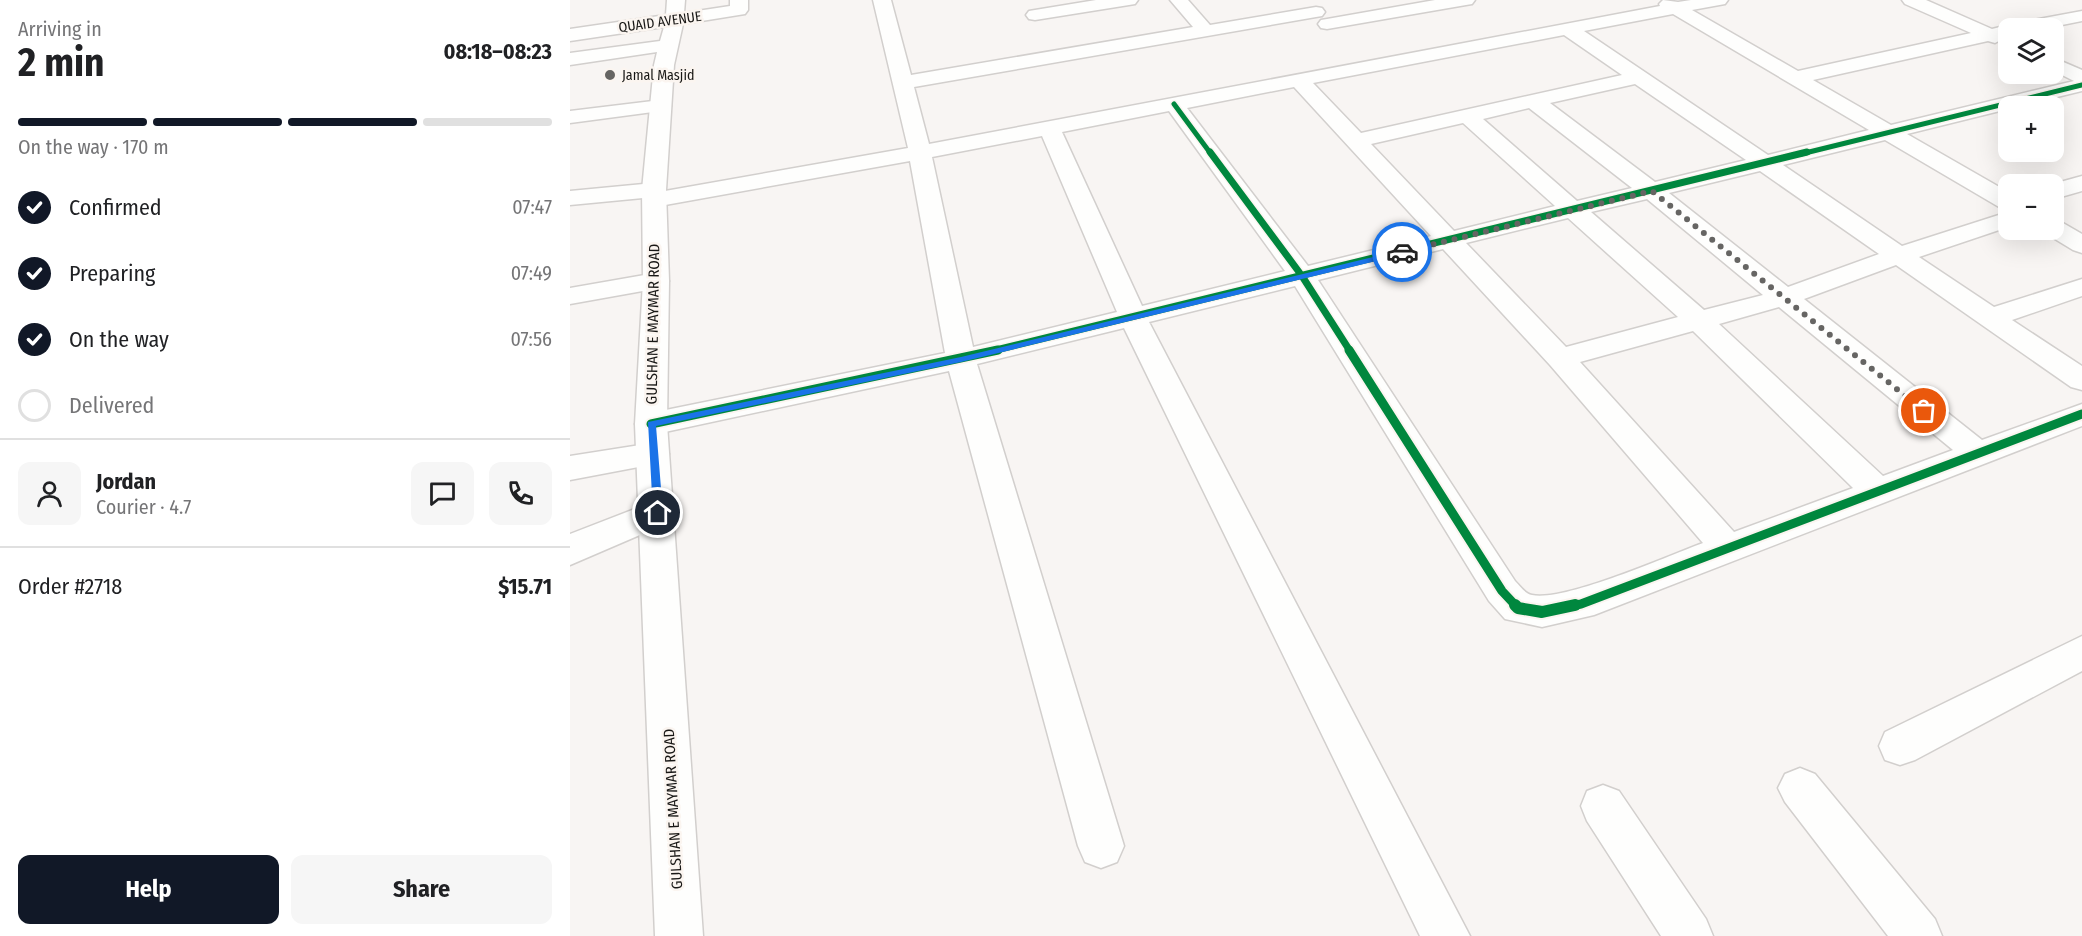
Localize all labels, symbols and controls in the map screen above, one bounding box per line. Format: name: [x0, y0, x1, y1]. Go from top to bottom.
street label: QUAID AVENUE: [617, 8, 703, 36]
text: Arriving in: [18, 17, 102, 41]
map controls: [1998, 18, 2064, 240]
button: layers: [1998, 18, 2064, 84]
text: 08:18–08:23: [443, 38, 552, 65]
text: 2 min: [18, 40, 104, 86]
place label: Jamal Masjid: [622, 67, 694, 84]
marker: Jamal Masjid: [603, 68, 617, 82]
button: +: [1998, 96, 2064, 162]
text: On the way · 170 m: [18, 135, 169, 159]
button: −: [1998, 174, 2064, 240]
icon: check: [18, 191, 51, 224]
text: Confirmed: [69, 194, 162, 221]
text: 07:47: [512, 195, 552, 219]
courier: [1372, 222, 1432, 282]
icon: car: [1386, 236, 1419, 269]
street label: GULSHAN E MAYMAR ROAD: [643, 244, 663, 404]
icon: check: [18, 257, 51, 290]
text: Preparing: [69, 260, 155, 287]
text: 07:49: [511, 261, 552, 285]
icon: check: [18, 323, 51, 356]
text: On the way: [69, 326, 169, 353]
text: 07:56: [510, 327, 552, 351]
pin: [1898, 385, 1949, 436]
text: Delivered: [69, 392, 154, 419]
icon: bag: [1907, 394, 1940, 427]
button: person: [18, 462, 81, 525]
button: chat: [411, 462, 474, 525]
button: phone: [489, 462, 552, 525]
text: Jordan: [96, 468, 156, 495]
pin: [632, 487, 683, 538]
text: Courier · 4.7: [96, 495, 191, 519]
icon: home: [641, 496, 674, 529]
text: Order #2718: [18, 573, 122, 600]
text: $15.71: [498, 573, 552, 600]
street label: GULSHAN E MAYMAR ROAD: [660, 728, 686, 890]
button: Help: [18, 855, 279, 924]
button: Share: [291, 855, 552, 924]

